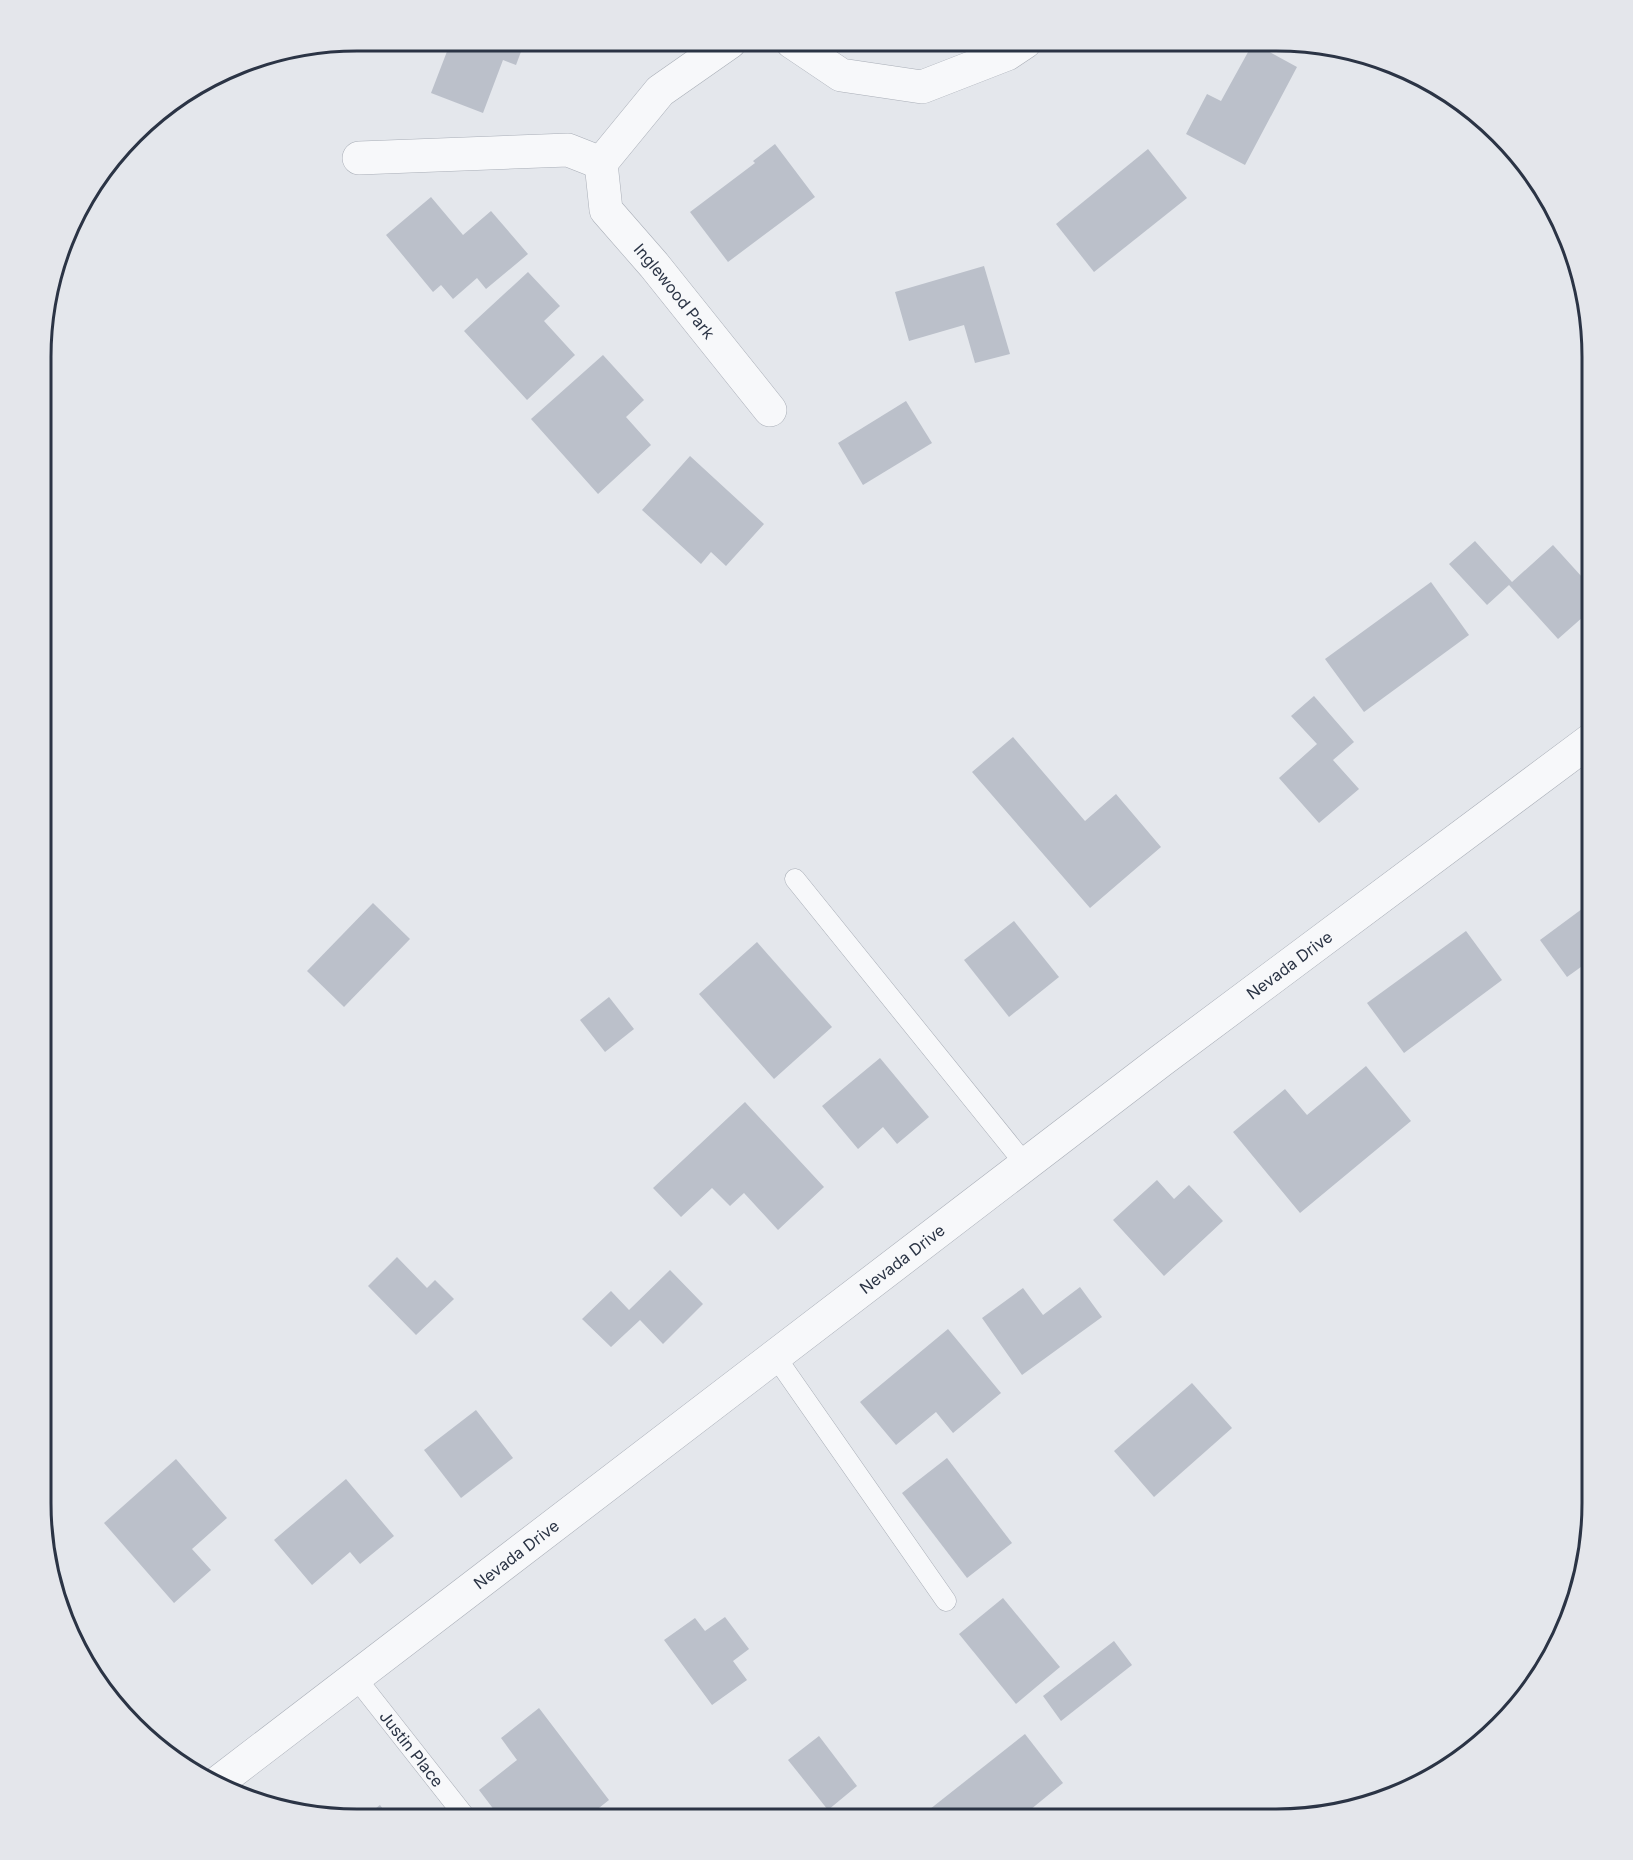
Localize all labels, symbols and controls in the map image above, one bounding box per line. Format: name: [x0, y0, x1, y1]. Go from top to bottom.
street label: Inglewood Park: [630, 239, 719, 343]
street label: Nevada Drive: [1242, 927, 1336, 1004]
street label: Nevada Drive: [856, 1220, 949, 1298]
street label: Nevada Drive: [470, 1515, 563, 1593]
street label: Justin Place: [375, 1707, 448, 1791]

